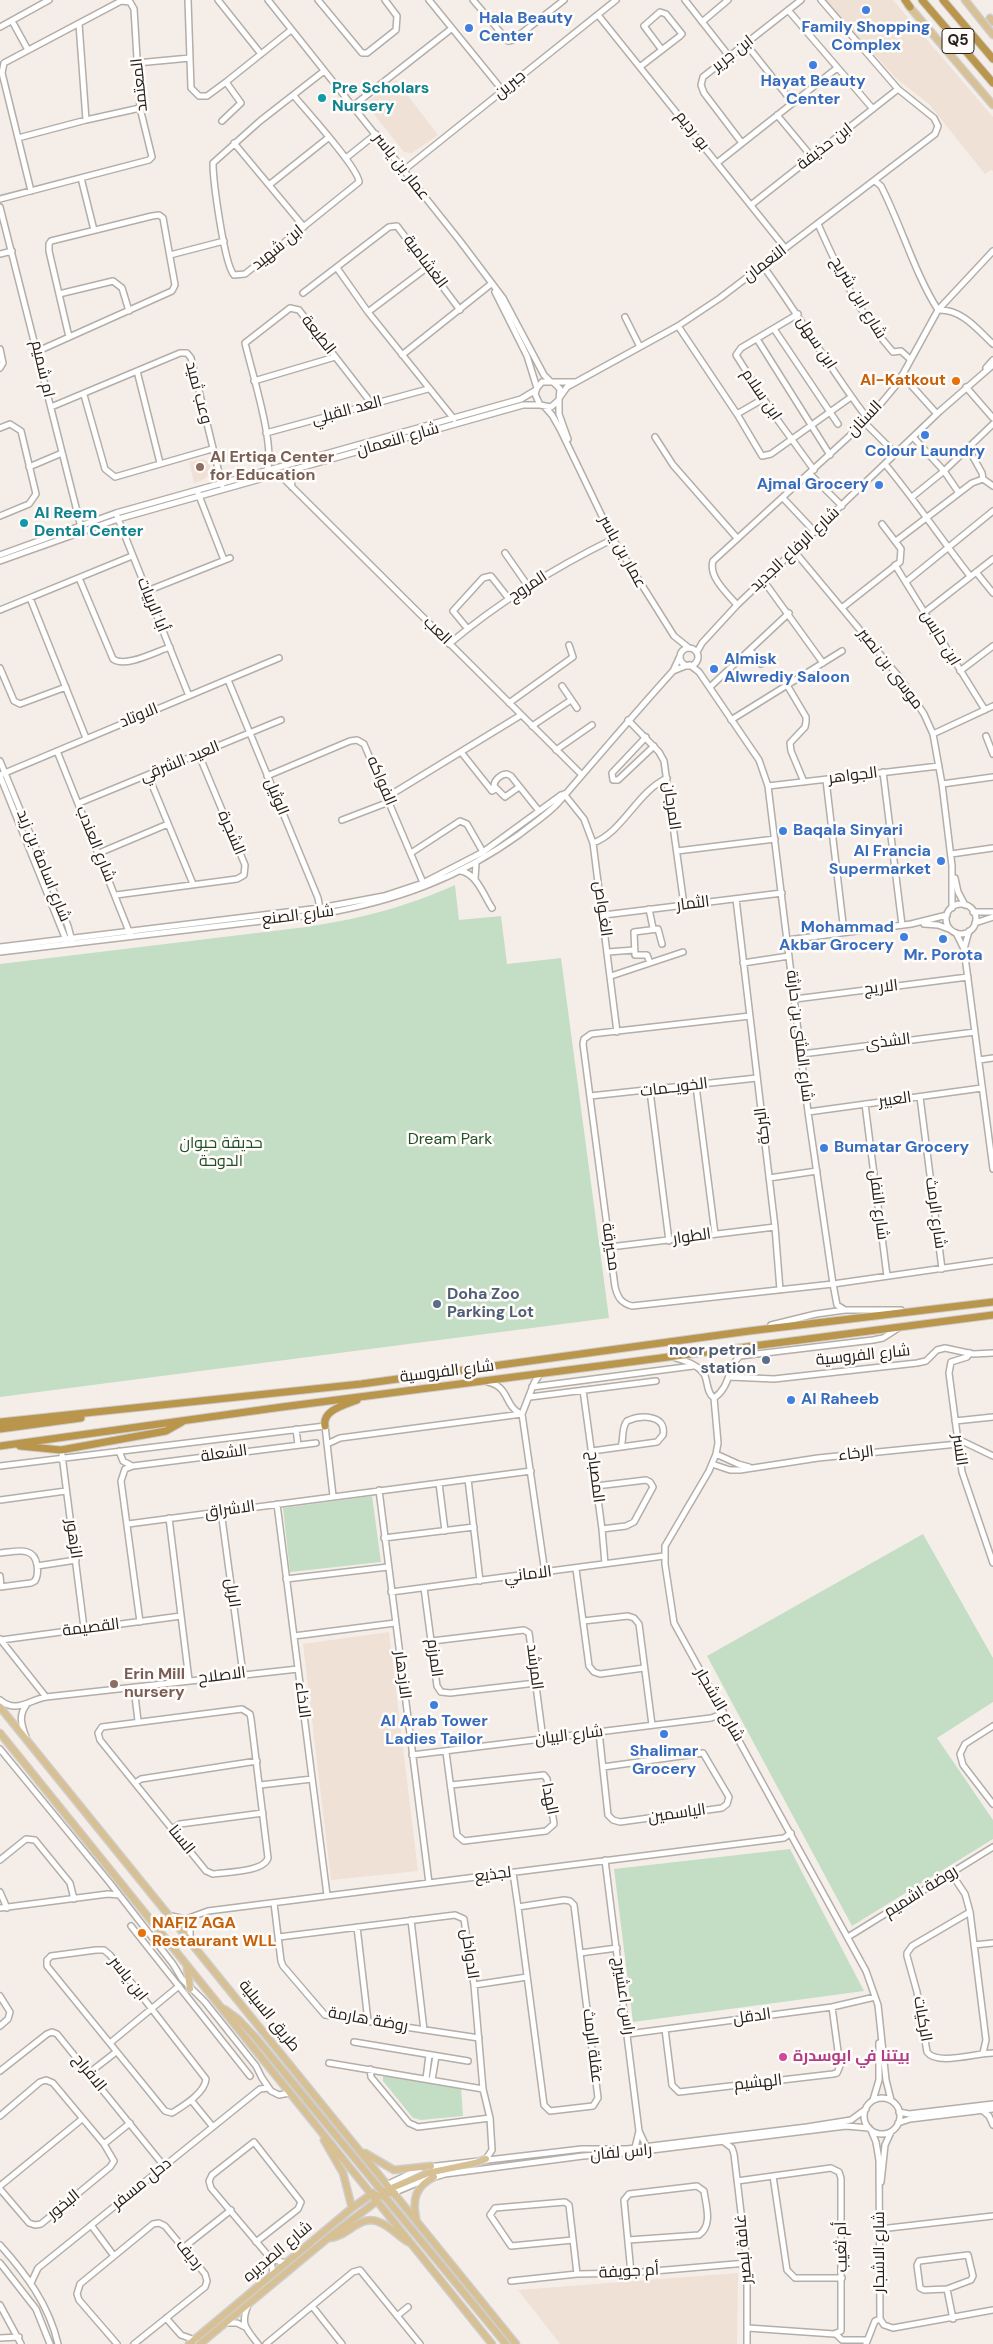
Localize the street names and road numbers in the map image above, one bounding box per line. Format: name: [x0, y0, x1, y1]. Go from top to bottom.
road number: Q5: [942, 28, 974, 54]
street label: ابن جرير: [708, 32, 758, 76]
street label: المعتمد: [128, 57, 152, 113]
street label: جبرين: [490, 66, 530, 104]
street label: بو رديم: [671, 108, 713, 154]
street label: ابن حذيفة: [793, 119, 857, 175]
street label: عمار بن ياسر: [369, 130, 433, 204]
street label: ابن شهيد: [248, 221, 308, 275]
street label: الغشامية: [399, 232, 451, 292]
street label: النعمان: [739, 241, 791, 287]
street label: شارع ابن شريح: [826, 253, 890, 343]
street label: الطبعة: [297, 311, 339, 359]
street label: ابن سهل: [792, 313, 840, 373]
street label: ام شميم: [26, 339, 58, 399]
street label: وعب ثميد: [180, 360, 216, 426]
street label: ابن سلام: [737, 366, 785, 424]
street label: العد القبلي: [310, 392, 384, 430]
street label: السنان: [843, 397, 887, 441]
street label: شارع النعمان: [354, 419, 442, 461]
street label: شارع الرفاع الجديد: [746, 503, 844, 597]
street label: عمار بن ياسر: [594, 512, 650, 592]
street label: المروج: [505, 567, 551, 607]
street label: أبا الربيات: [132, 575, 172, 635]
street label: ابن حابس: [916, 607, 964, 669]
street label: العب: [419, 613, 455, 649]
street label: موسى بن نصير: [853, 625, 927, 713]
street label: الاوتاد: [117, 700, 161, 732]
street label: العيد الشرقي: [137, 737, 223, 787]
street label: الفواكه: [362, 753, 400, 809]
street label: الجواهر: [827, 763, 879, 789]
street label: الوثيل: [260, 776, 292, 818]
street label: المرجان: [658, 781, 684, 831]
street label: شارع العندب: [71, 803, 119, 885]
street label: شارع اسامة بن زيد: [12, 807, 74, 925]
street label: الشجرة: [213, 808, 249, 858]
street label: الغـواص: [589, 880, 615, 938]
street label: الثمار: [675, 892, 711, 916]
street label: شارع الصنع: [261, 902, 335, 930]
street label: شارع المثنى بن حارثة: [781, 969, 817, 1103]
street label: الاريج: [863, 976, 899, 1000]
street label: الشذى: [864, 1030, 912, 1054]
street label: الخويــمات: [639, 1074, 709, 1102]
street label: العبير: [877, 1088, 913, 1112]
street label: البركة: [751, 1106, 775, 1146]
street label: شارع النفل: [864, 1169, 892, 1241]
street label: شارع الرمث: [920, 1176, 950, 1250]
street label: محيرقة: [597, 1222, 623, 1272]
street label: الطوار: [672, 1225, 712, 1249]
street label: شارع الفروسية: [815, 1341, 911, 1371]
street label: شارع الفروسية: [399, 1357, 495, 1387]
street label: النسر: [947, 1433, 971, 1467]
street label: الشعلة: [199, 1441, 249, 1467]
street label: الرخاء: [837, 1442, 875, 1466]
street label: المصباح: [582, 1450, 608, 1504]
street label: الاشراق: [204, 1497, 256, 1523]
street label: الزهور: [61, 1518, 85, 1560]
street label: الاماني: [503, 1563, 553, 1587]
street label: الربل: [220, 1577, 244, 1609]
street label: القصيمة: [61, 1615, 121, 1641]
street label: المرزم: [422, 1638, 446, 1678]
street label: المرشد: [522, 1643, 546, 1691]
street label: الازدهار: [390, 1650, 414, 1700]
street label: الاصلاح: [197, 1664, 247, 1688]
street label: شارع الاشجار: [690, 1665, 748, 1745]
street label: الاخاء: [290, 1681, 314, 1719]
street label: شارع البيان: [534, 1722, 604, 1750]
street label: الهدا: [537, 1781, 561, 1817]
street label: الياسمين: [647, 1800, 707, 1828]
street label: السنا: [164, 1822, 198, 1858]
street label: روضة اشميم: [881, 1862, 961, 1922]
street label: لجذيع: [473, 1863, 513, 1887]
street label: الدواخل: [456, 1928, 482, 1980]
street label: ابن ياسر: [105, 1953, 151, 2005]
street label: راس اعشيرج: [608, 1956, 638, 2036]
street label: طريق السيلية: [234, 1976, 304, 2056]
street label: الركيات: [909, 1995, 935, 2043]
street label: روضة هارمة: [327, 2004, 409, 2036]
street label: الدقل: [732, 2005, 772, 2029]
street label: عقلة الرمث: [578, 2008, 606, 2084]
street label: الافراح: [68, 2050, 110, 2096]
street label: الهشيم: [733, 2071, 783, 2095]
street label: راس لفان: [589, 2141, 653, 2165]
street label: دحل مسفر: [108, 2154, 176, 2214]
street label: البخور: [44, 2186, 84, 2224]
street label: شارع الاشجار: [870, 2211, 890, 2293]
street label: غافة لبصير: [731, 2213, 757, 2285]
street label: شارع الصديره: [239, 2217, 317, 2287]
street label: أم ثغيب: [832, 2221, 852, 2273]
street label: رديف: [171, 2236, 207, 2274]
street label: أم جويفة: [598, 2261, 660, 2283]

